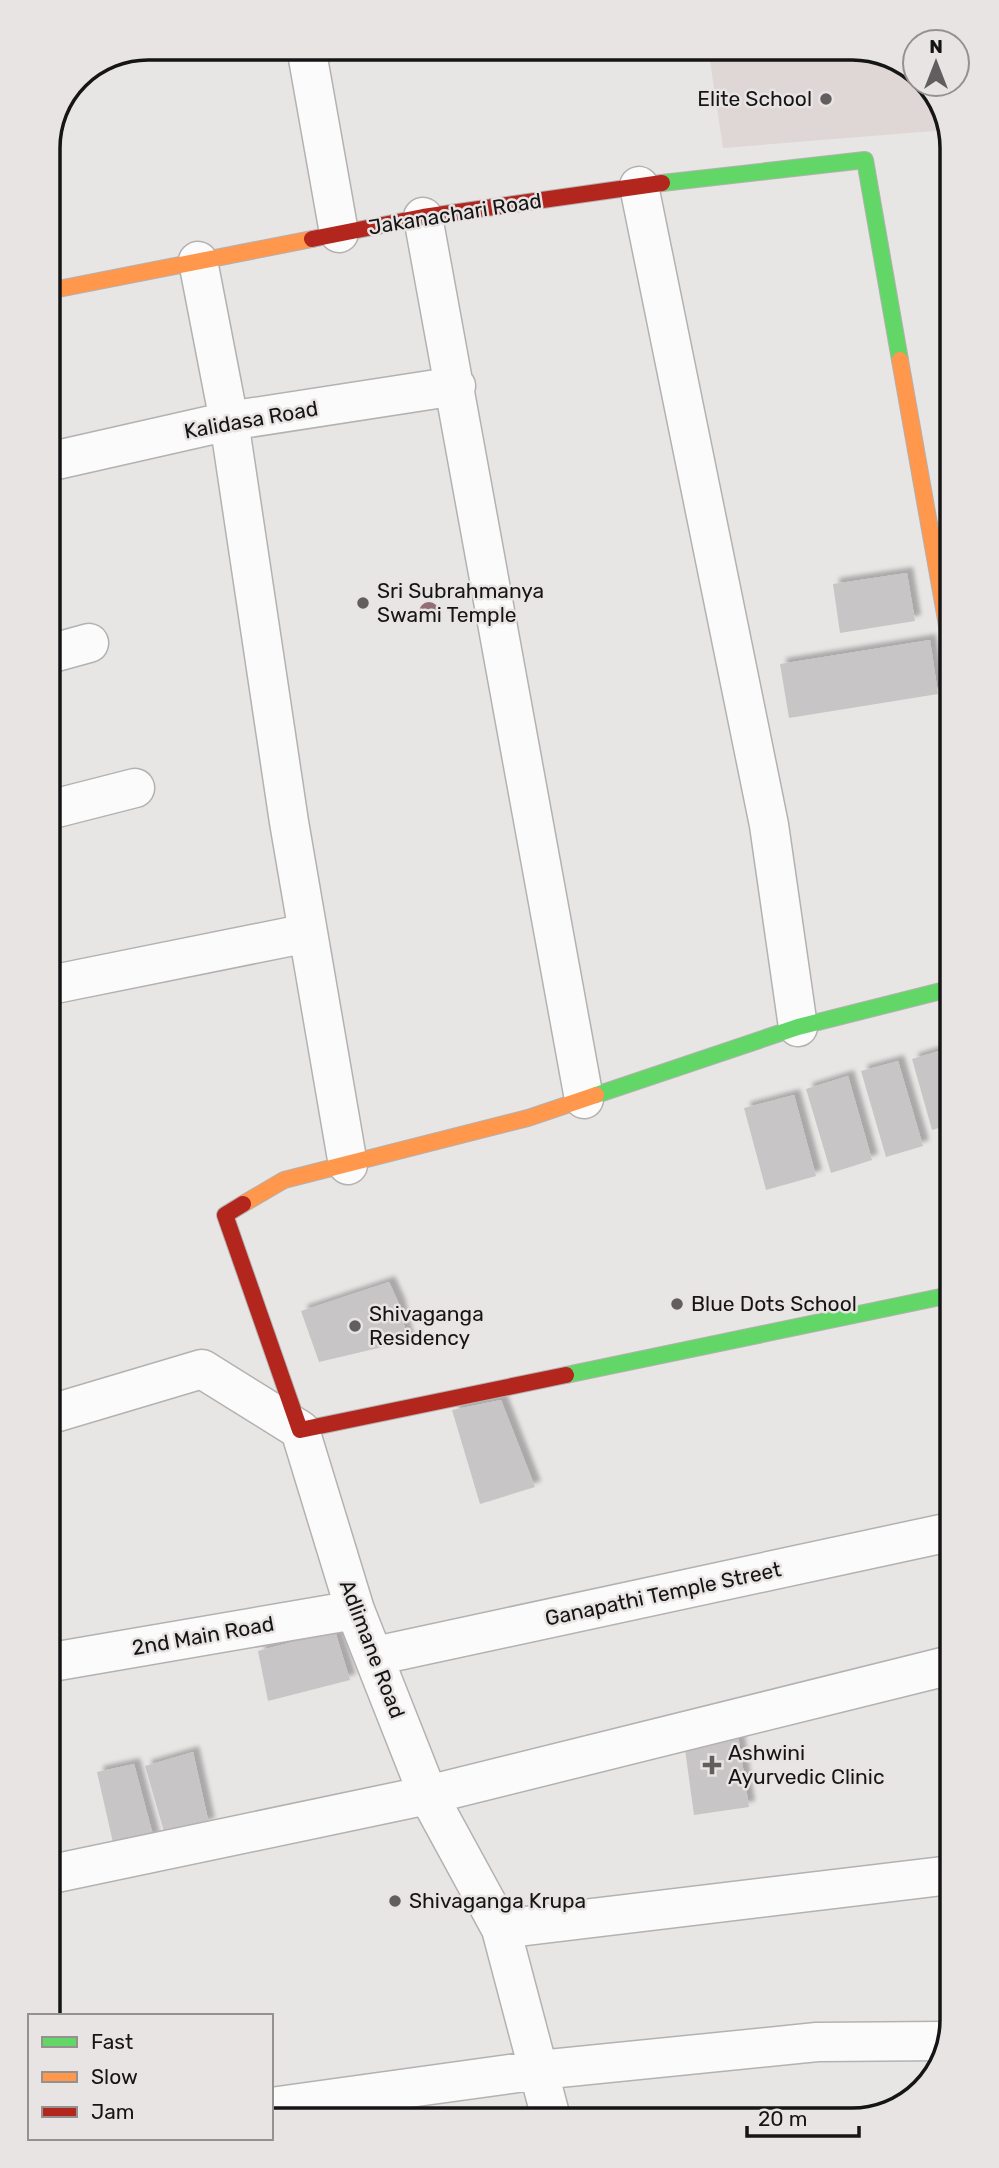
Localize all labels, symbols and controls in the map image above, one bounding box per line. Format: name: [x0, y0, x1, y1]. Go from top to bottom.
north arrow: [901, 28, 971, 98]
text: N: [929, 35, 943, 58]
place label: Elite School: [697, 86, 812, 111]
marker: Elite School: [818, 91, 834, 107]
street label: Jakanachari Road: [366, 187, 543, 240]
street label: Kalidasa Road: [182, 395, 320, 444]
place label: Sri Subrahmanya Swami Temple: [377, 578, 544, 627]
marker: Sri Subrahmanya Swami Temple: [355, 595, 371, 611]
place label: Blue Dots School: [691, 1291, 857, 1316]
marker: Blue Dots School: [669, 1296, 685, 1312]
place label: Shivaganga Residency: [369, 1301, 484, 1350]
marker: Shivaganga Residency: [347, 1318, 363, 1334]
street label: Ganapathi Temple Street: [543, 1556, 783, 1631]
street label: Adlimane Road: [335, 1576, 410, 1722]
street label: 2nd Main Road: [130, 1611, 276, 1660]
place label: Ashwini Ayurvedic Clinic: [728, 1740, 885, 1789]
marker: Ashwini Ayurvedic Clinic: [702, 1755, 722, 1775]
place label: Shivaganga Krupa: [409, 1888, 586, 1913]
marker: Shivaganga Krupa: [387, 1893, 403, 1909]
legend: [28, 2014, 273, 2140]
text: Fast: [91, 2029, 133, 2054]
text: Slow: [91, 2064, 138, 2089]
scale bar: [747, 2094, 859, 2138]
text: Jam: [91, 2099, 135, 2124]
text: 20 m: [758, 2106, 807, 2131]

